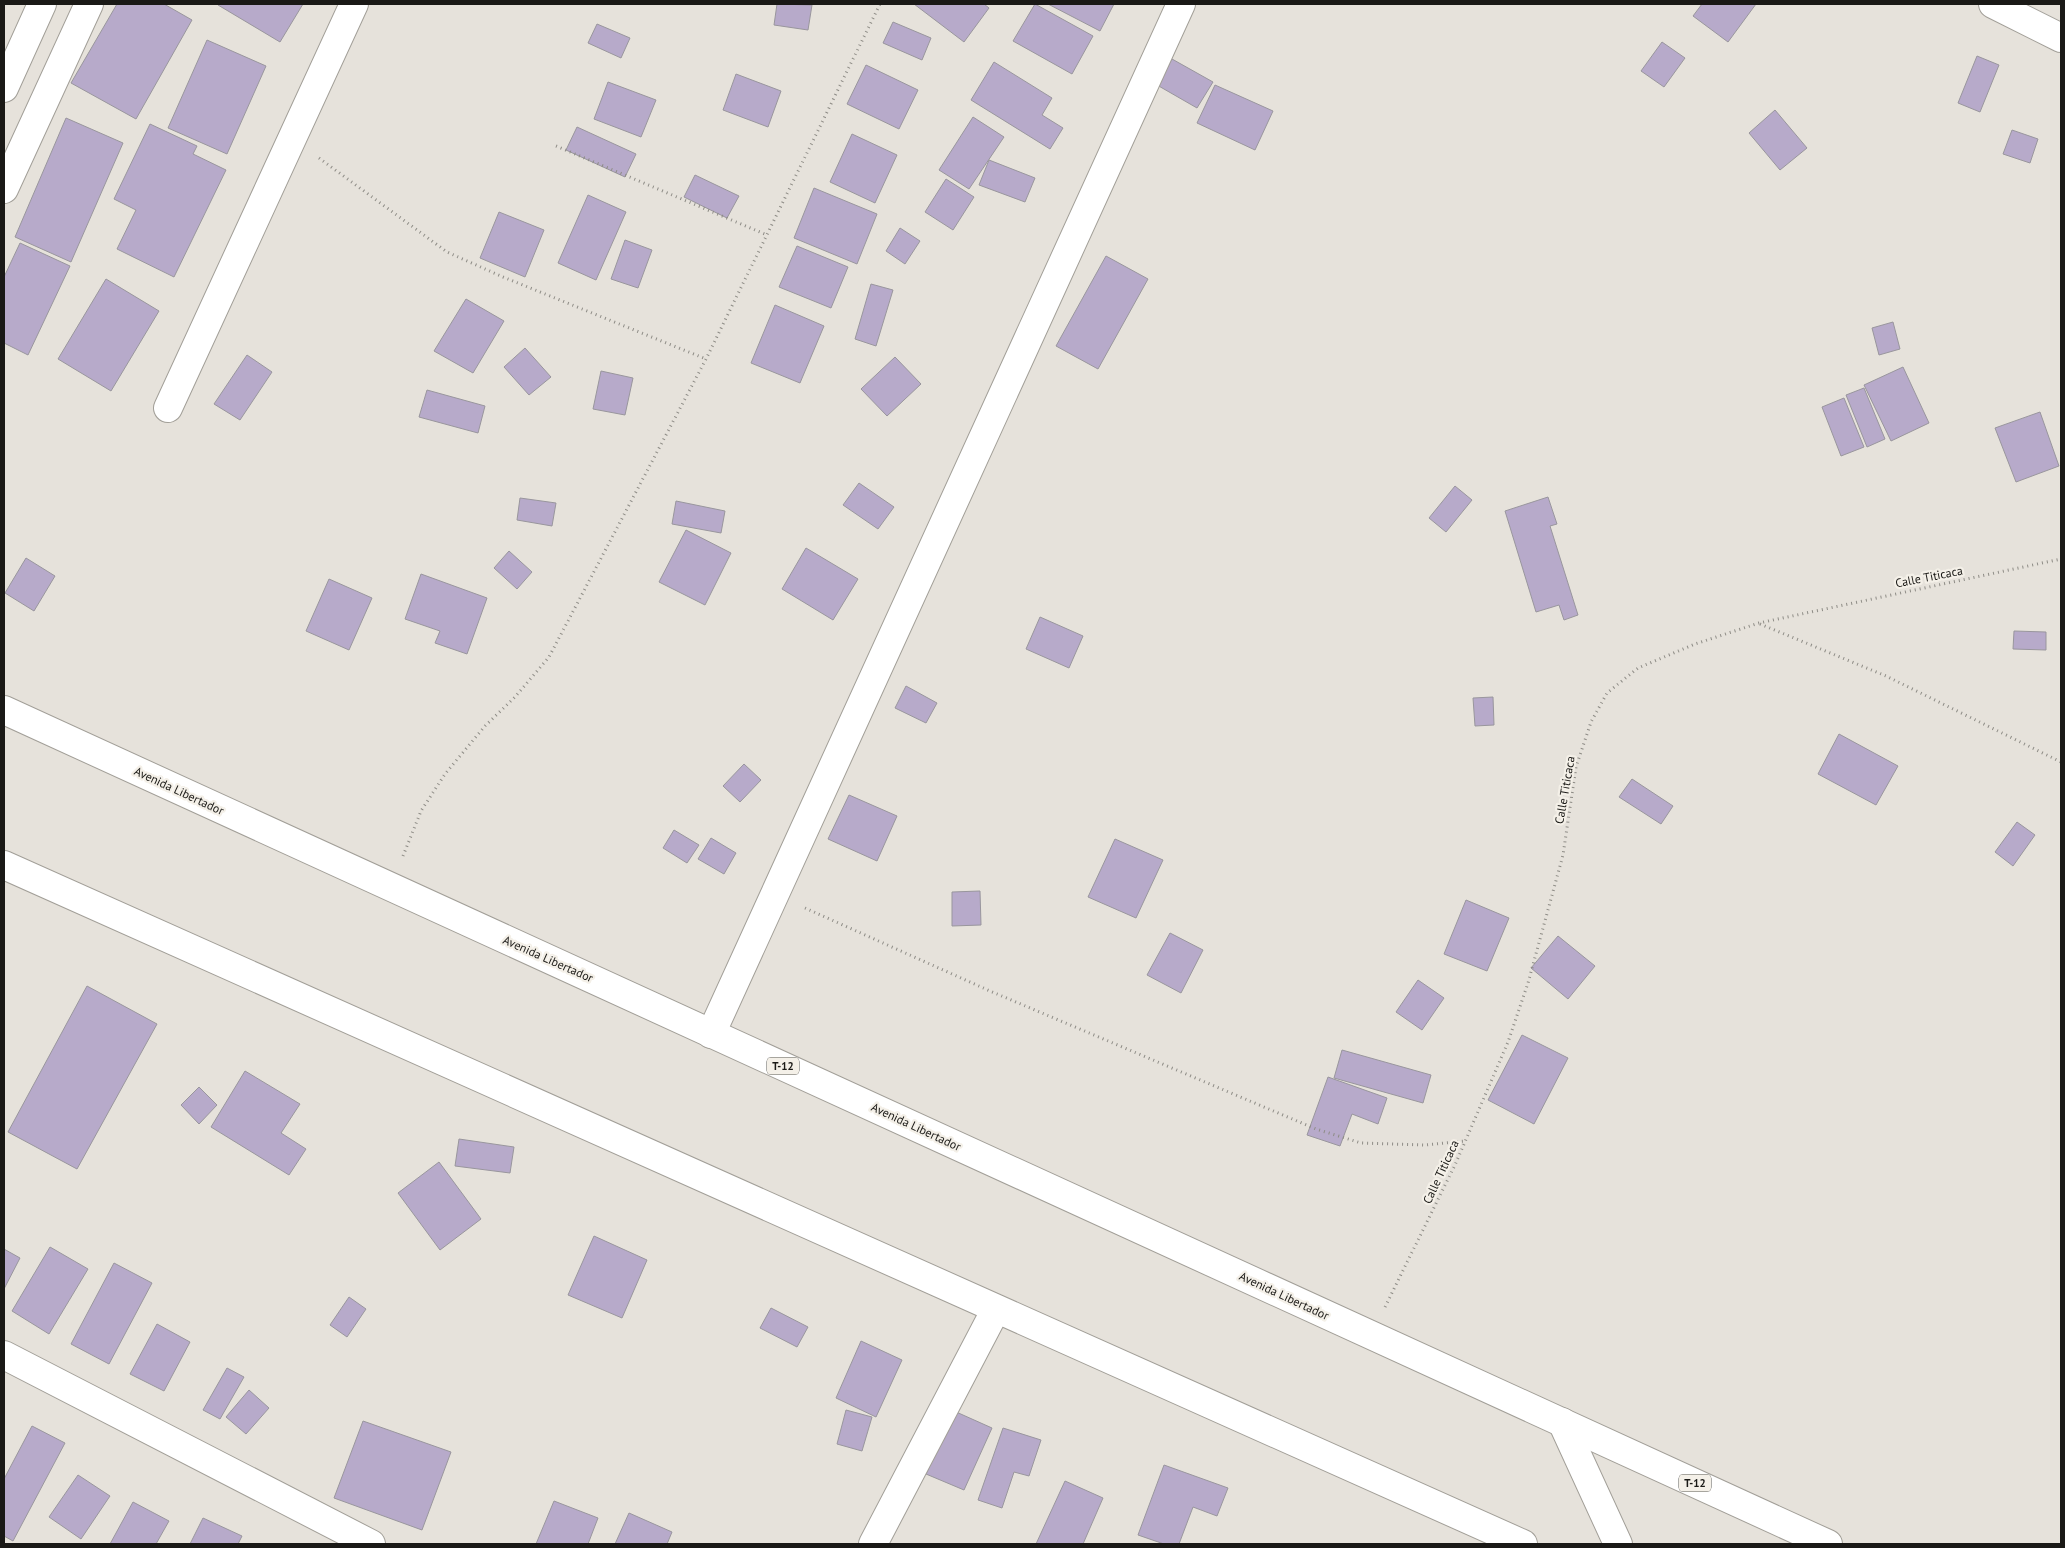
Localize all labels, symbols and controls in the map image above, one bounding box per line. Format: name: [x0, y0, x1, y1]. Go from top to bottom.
street label: Calle Titicaca: [1894, 563, 1964, 590]
street label: Calle Titicaca: [1551, 755, 1578, 825]
street label: Avenida Libertador: [132, 763, 226, 818]
street label: Avenida Libertador: [501, 932, 596, 985]
road number: T-12: [767, 1058, 799, 1074]
street label: Avenida Libertador: [869, 1099, 963, 1154]
street label: Calle Titicaca: [1419, 1138, 1462, 1206]
street label: Avenida Libertador: [1237, 1268, 1331, 1323]
road number: T-12: [1679, 1475, 1711, 1492]

